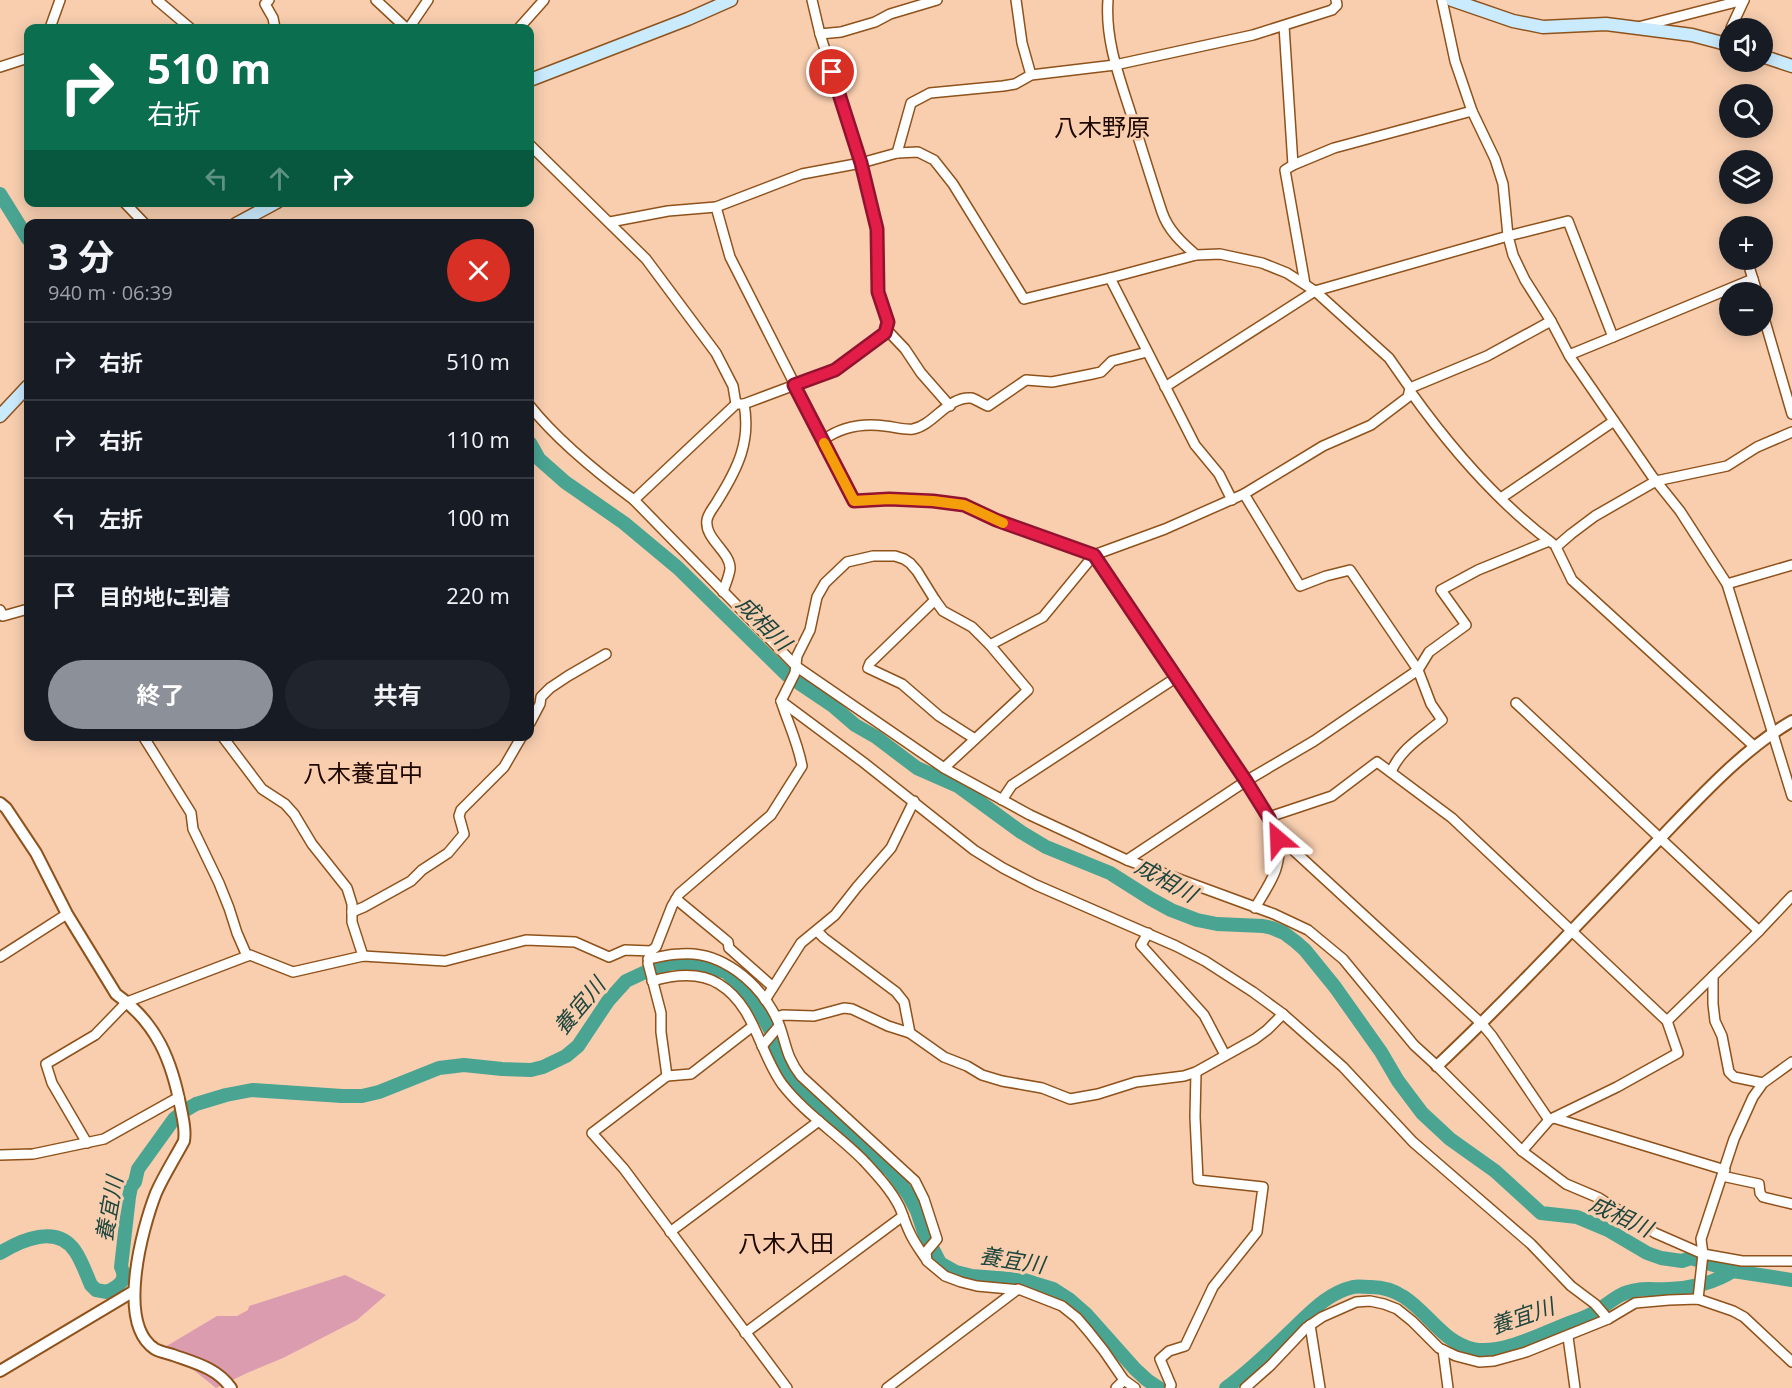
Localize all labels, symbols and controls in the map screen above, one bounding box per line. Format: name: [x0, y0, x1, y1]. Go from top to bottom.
map controls: [1719, 18, 1773, 336]
button: sound: [1719, 18, 1773, 72]
text: 510 m: [147, 39, 271, 96]
pin: [806, 46, 857, 97]
icon: right: [48, 48, 126, 126]
icon: arrive: [815, 55, 848, 88]
button: search: [1719, 84, 1773, 138]
text: 右折: [147, 95, 201, 132]
district label: 八木野原: [1054, 110, 1150, 143]
button: layers: [1719, 150, 1773, 204]
icon: left: [200, 162, 233, 195]
icon: ahead: [263, 162, 296, 195]
icon: right: [326, 162, 359, 195]
button: +: [1719, 216, 1773, 270]
text: 3 分: [48, 232, 114, 281]
button: close: [447, 239, 510, 302]
text: 940 m · 06:39: [48, 279, 173, 306]
button: −: [1719, 282, 1773, 336]
icon: right: [48, 345, 81, 378]
text: 510 m: [446, 346, 510, 376]
text: 右折: [99, 347, 143, 377]
icon: right: [48, 423, 81, 456]
text: 110 m: [446, 424, 510, 454]
text: 右折: [99, 425, 143, 455]
icon: left: [48, 501, 81, 534]
text: 100 m: [446, 502, 510, 532]
text: 左折: [99, 503, 143, 533]
icon: arrive: [48, 579, 81, 612]
text: 220 m: [446, 580, 510, 610]
text: 目的地に到着: [99, 581, 231, 611]
water label: 成相川: [731, 588, 800, 658]
button: 終了: [48, 660, 273, 729]
button: 共有: [285, 660, 510, 729]
district label: 八木養宜中: [303, 756, 423, 789]
position arrow: [1246, 807, 1310, 871]
water label: 成相川: [1130, 850, 1204, 909]
water label: 養宜川: [546, 969, 612, 1040]
water label: 養宜川: [88, 1172, 129, 1244]
water label: 成相川: [1585, 1188, 1659, 1243]
district label: 八木入田: [738, 1226, 834, 1259]
water label: 養宜川: [977, 1239, 1049, 1279]
water label: 養宜川: [1486, 1289, 1560, 1340]

